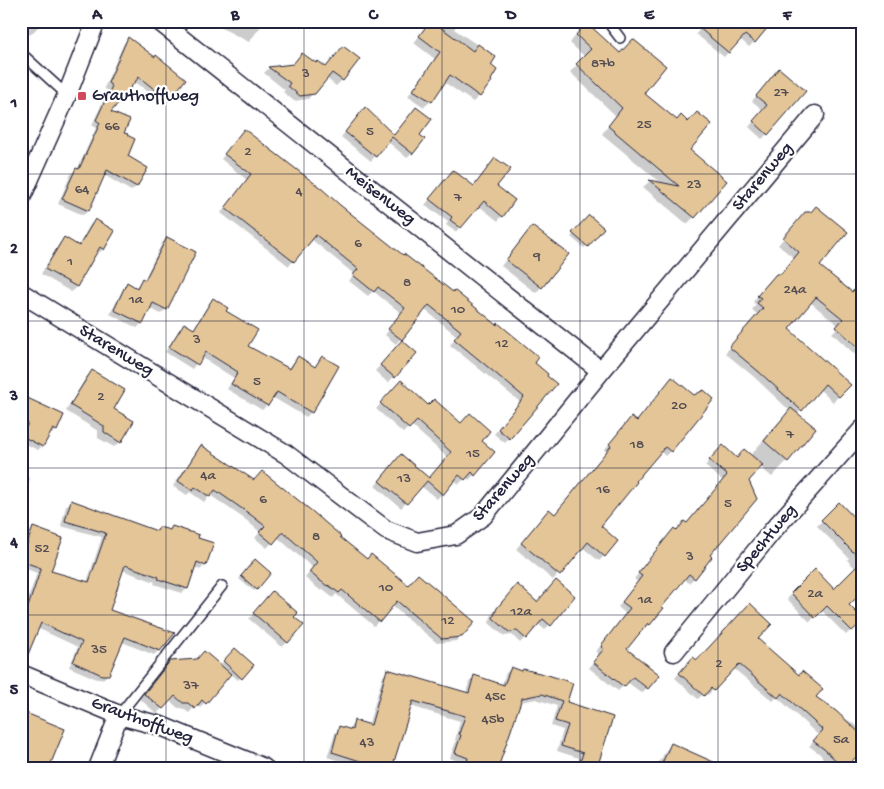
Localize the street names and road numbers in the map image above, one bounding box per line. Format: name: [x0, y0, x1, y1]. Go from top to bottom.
street label: Starenweg: [728, 138, 798, 216]
street label: Meisenweg: [341, 162, 419, 230]
street label: Starenweg: [75, 321, 157, 381]
street label: Starenweg: [469, 450, 539, 526]
street label: Spechtweg: [732, 500, 802, 578]
street label: Grauthoffweg: [88, 693, 196, 749]

